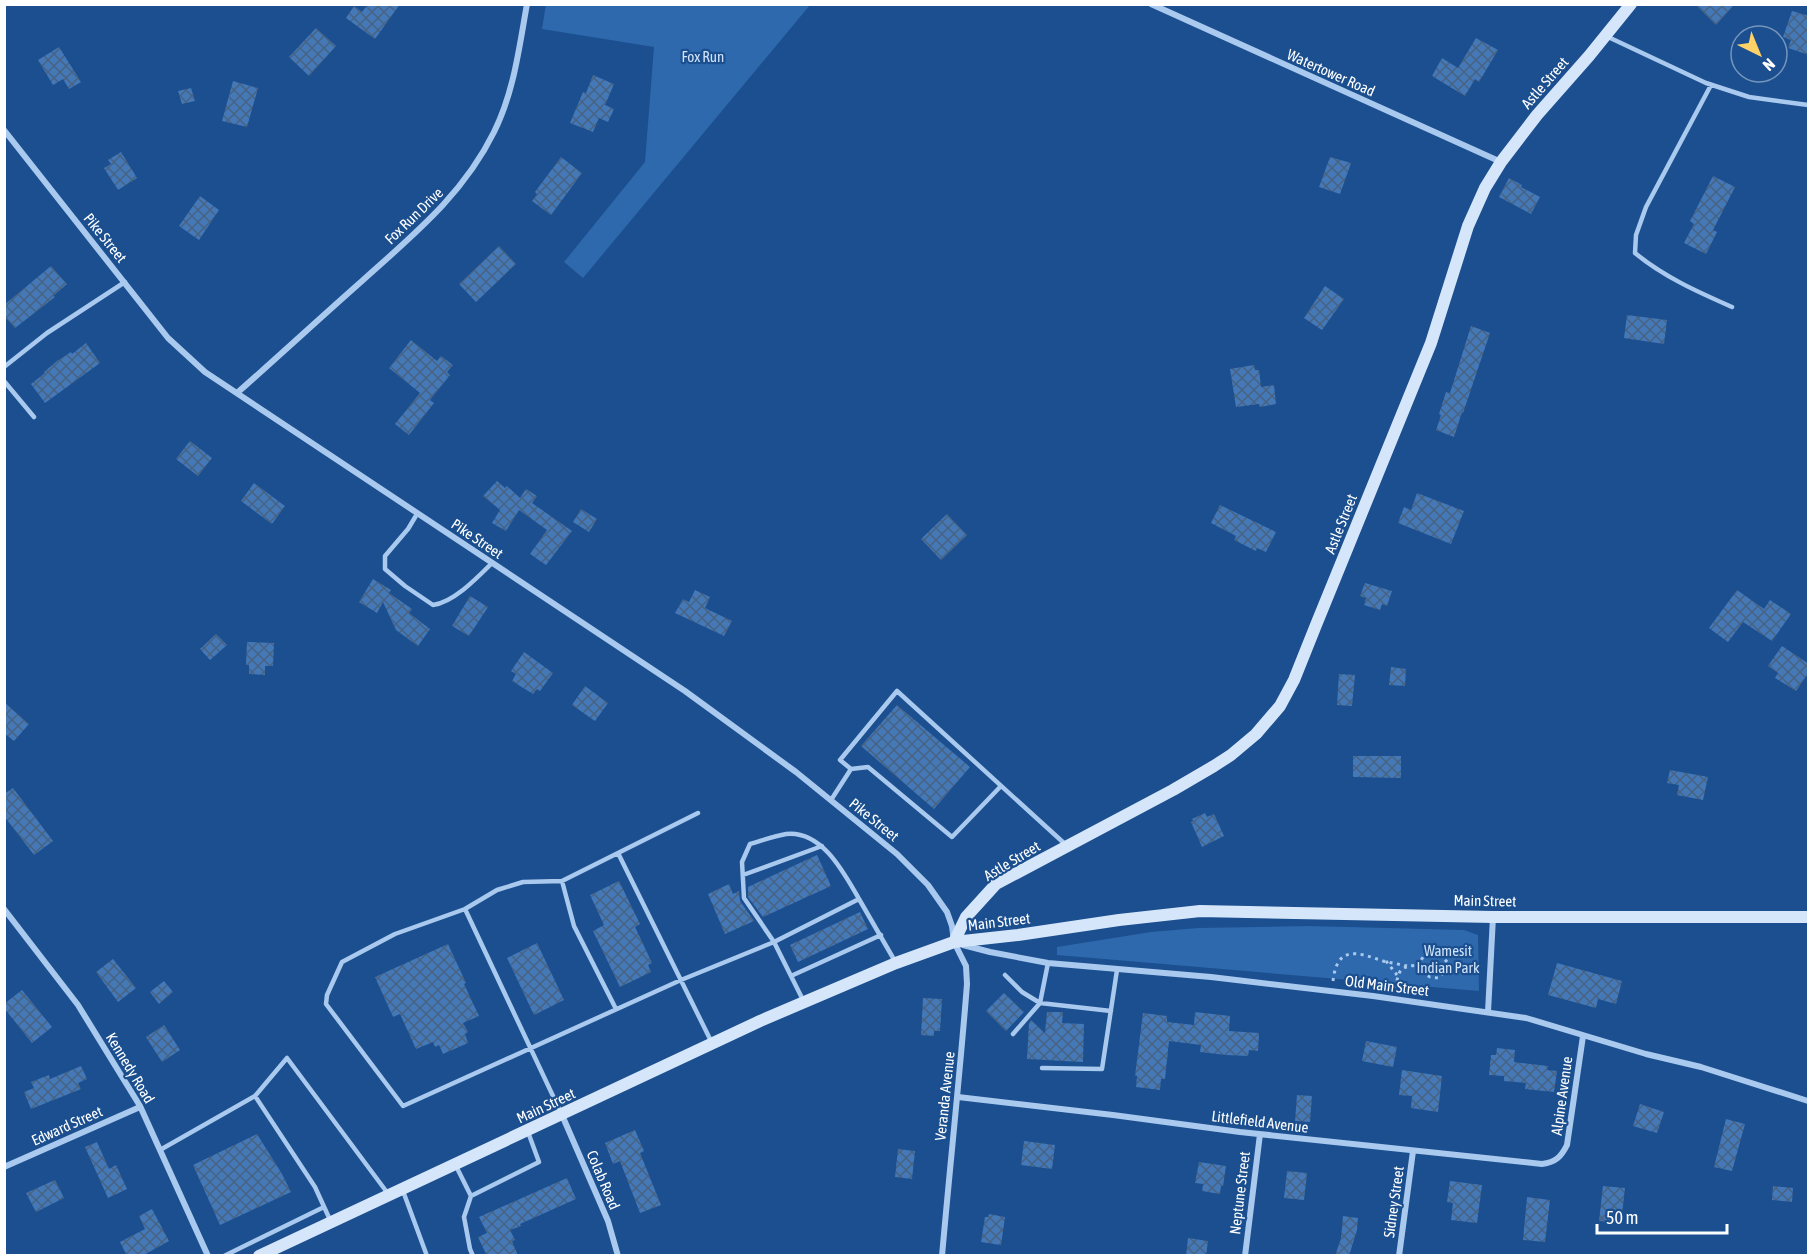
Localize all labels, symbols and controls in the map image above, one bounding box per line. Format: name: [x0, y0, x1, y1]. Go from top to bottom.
north arrow: [1729, 24, 1789, 84]
street label: Watertower Road: [1285, 46, 1378, 100]
park label: Fox Run: [682, 48, 724, 65]
street label: Astle Street: [1518, 53, 1572, 112]
text: N: [1760, 55, 1779, 75]
street label: Fox Run Drive: [381, 184, 446, 247]
street label: Pike Street: [80, 210, 130, 266]
street label: Astle Street: [1321, 492, 1360, 556]
street label: Pike Street: [448, 515, 506, 562]
street label: Pike Street: [846, 795, 902, 845]
street label: Astle Street: [981, 837, 1043, 884]
street label: Main Street: [1454, 891, 1517, 910]
street label: Main Street: [967, 909, 1031, 934]
park label: Wamesit Indian Park: [1416, 942, 1480, 976]
street label: Old Main Street: [1344, 972, 1430, 999]
street label: Kennedy Road: [103, 1029, 158, 1106]
street label: Veranda Avenue: [931, 1050, 958, 1141]
street label: Alpine Avenue: [1548, 1055, 1575, 1136]
street label: Main Street: [514, 1085, 578, 1127]
street label: Edward Street: [29, 1102, 105, 1149]
street label: Littlefield Avenue: [1211, 1107, 1310, 1136]
street label: Colab Road: [583, 1148, 624, 1212]
street label: Neptune Street: [1226, 1151, 1253, 1235]
street label: Sidney Street: [1380, 1165, 1407, 1239]
scale bar: [1597, 1197, 1728, 1235]
text: 50 m: [1606, 1207, 1638, 1228]

